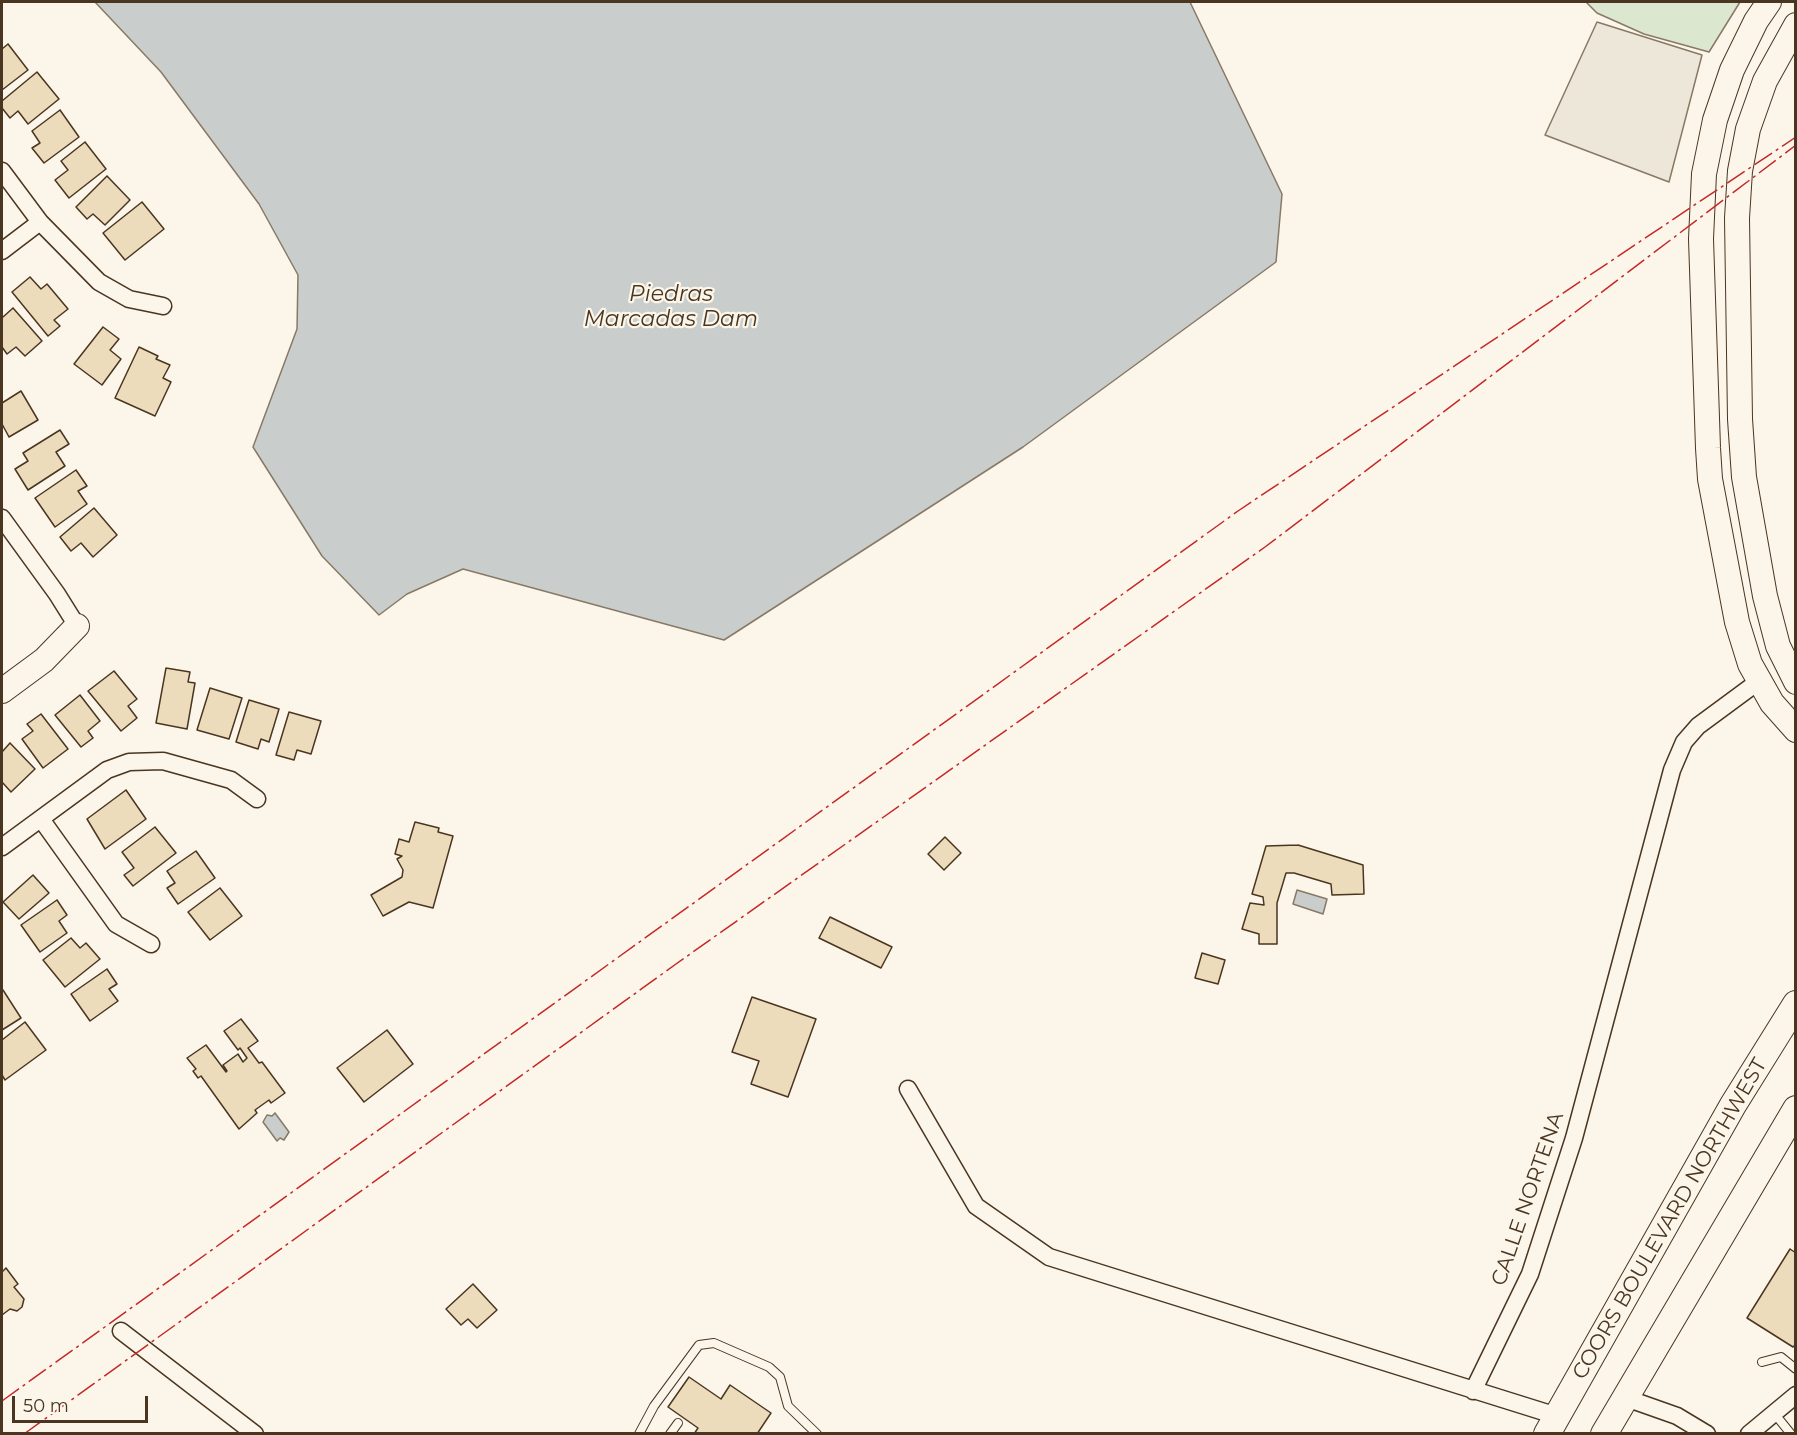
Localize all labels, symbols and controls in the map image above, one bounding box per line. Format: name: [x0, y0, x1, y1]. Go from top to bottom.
water label: Piedras Marcadas Dam: [584, 282, 758, 334]
street label: COORS BOULEVARD NORTHWEST: [1567, 1054, 1773, 1384]
street label: CALLE NORTENA: [1486, 1109, 1570, 1289]
scale bar: [15, 1384, 152, 1422]
text: 50 m: [23, 1395, 69, 1417]

